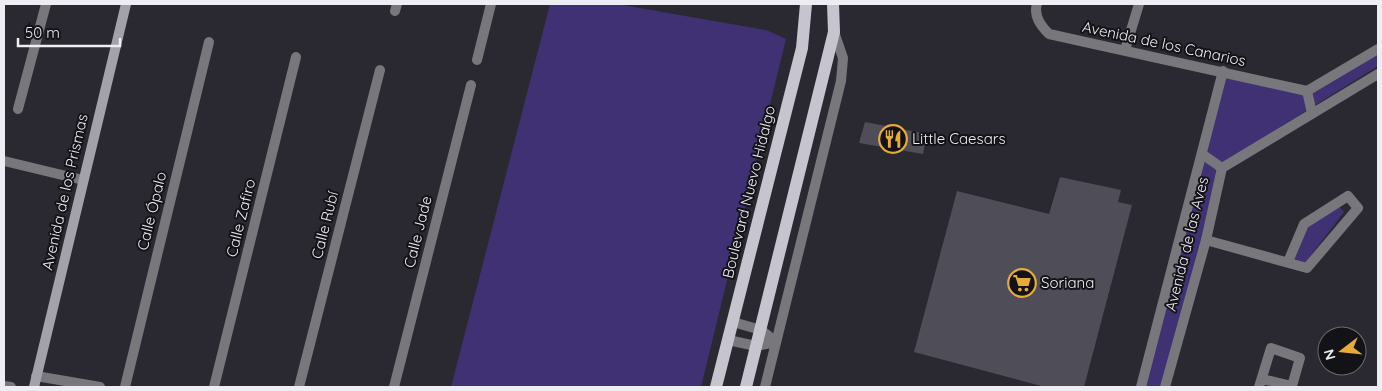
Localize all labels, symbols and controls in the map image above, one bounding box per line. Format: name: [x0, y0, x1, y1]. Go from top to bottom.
scale bar: [18, 15, 120, 47]
street label: Avenida de los Canarios: [1081, 17, 1248, 70]
text: 50 m: [25, 23, 60, 42]
street label: Boulevard Nuevo Hidalgo: [718, 104, 779, 280]
street label: Avenida de los Prismas: [37, 112, 92, 272]
restaurant icon: Little Caesars: [878, 124, 908, 154]
place label: Little Caesars: [912, 129, 1006, 148]
street label: Calle Ópalo: [133, 170, 170, 252]
street label: Avenida de las Aves: [1161, 175, 1212, 313]
street label: Calle Zafiro: [222, 177, 259, 259]
street label: Calle Rubí: [307, 188, 342, 261]
street label: Calle Jade: [399, 194, 436, 270]
supermarket icon: Soriana: [1007, 268, 1037, 298]
place label: Soriana: [1041, 273, 1094, 292]
north arrow: [1317, 326, 1367, 376]
text: N: [1319, 347, 1340, 362]

